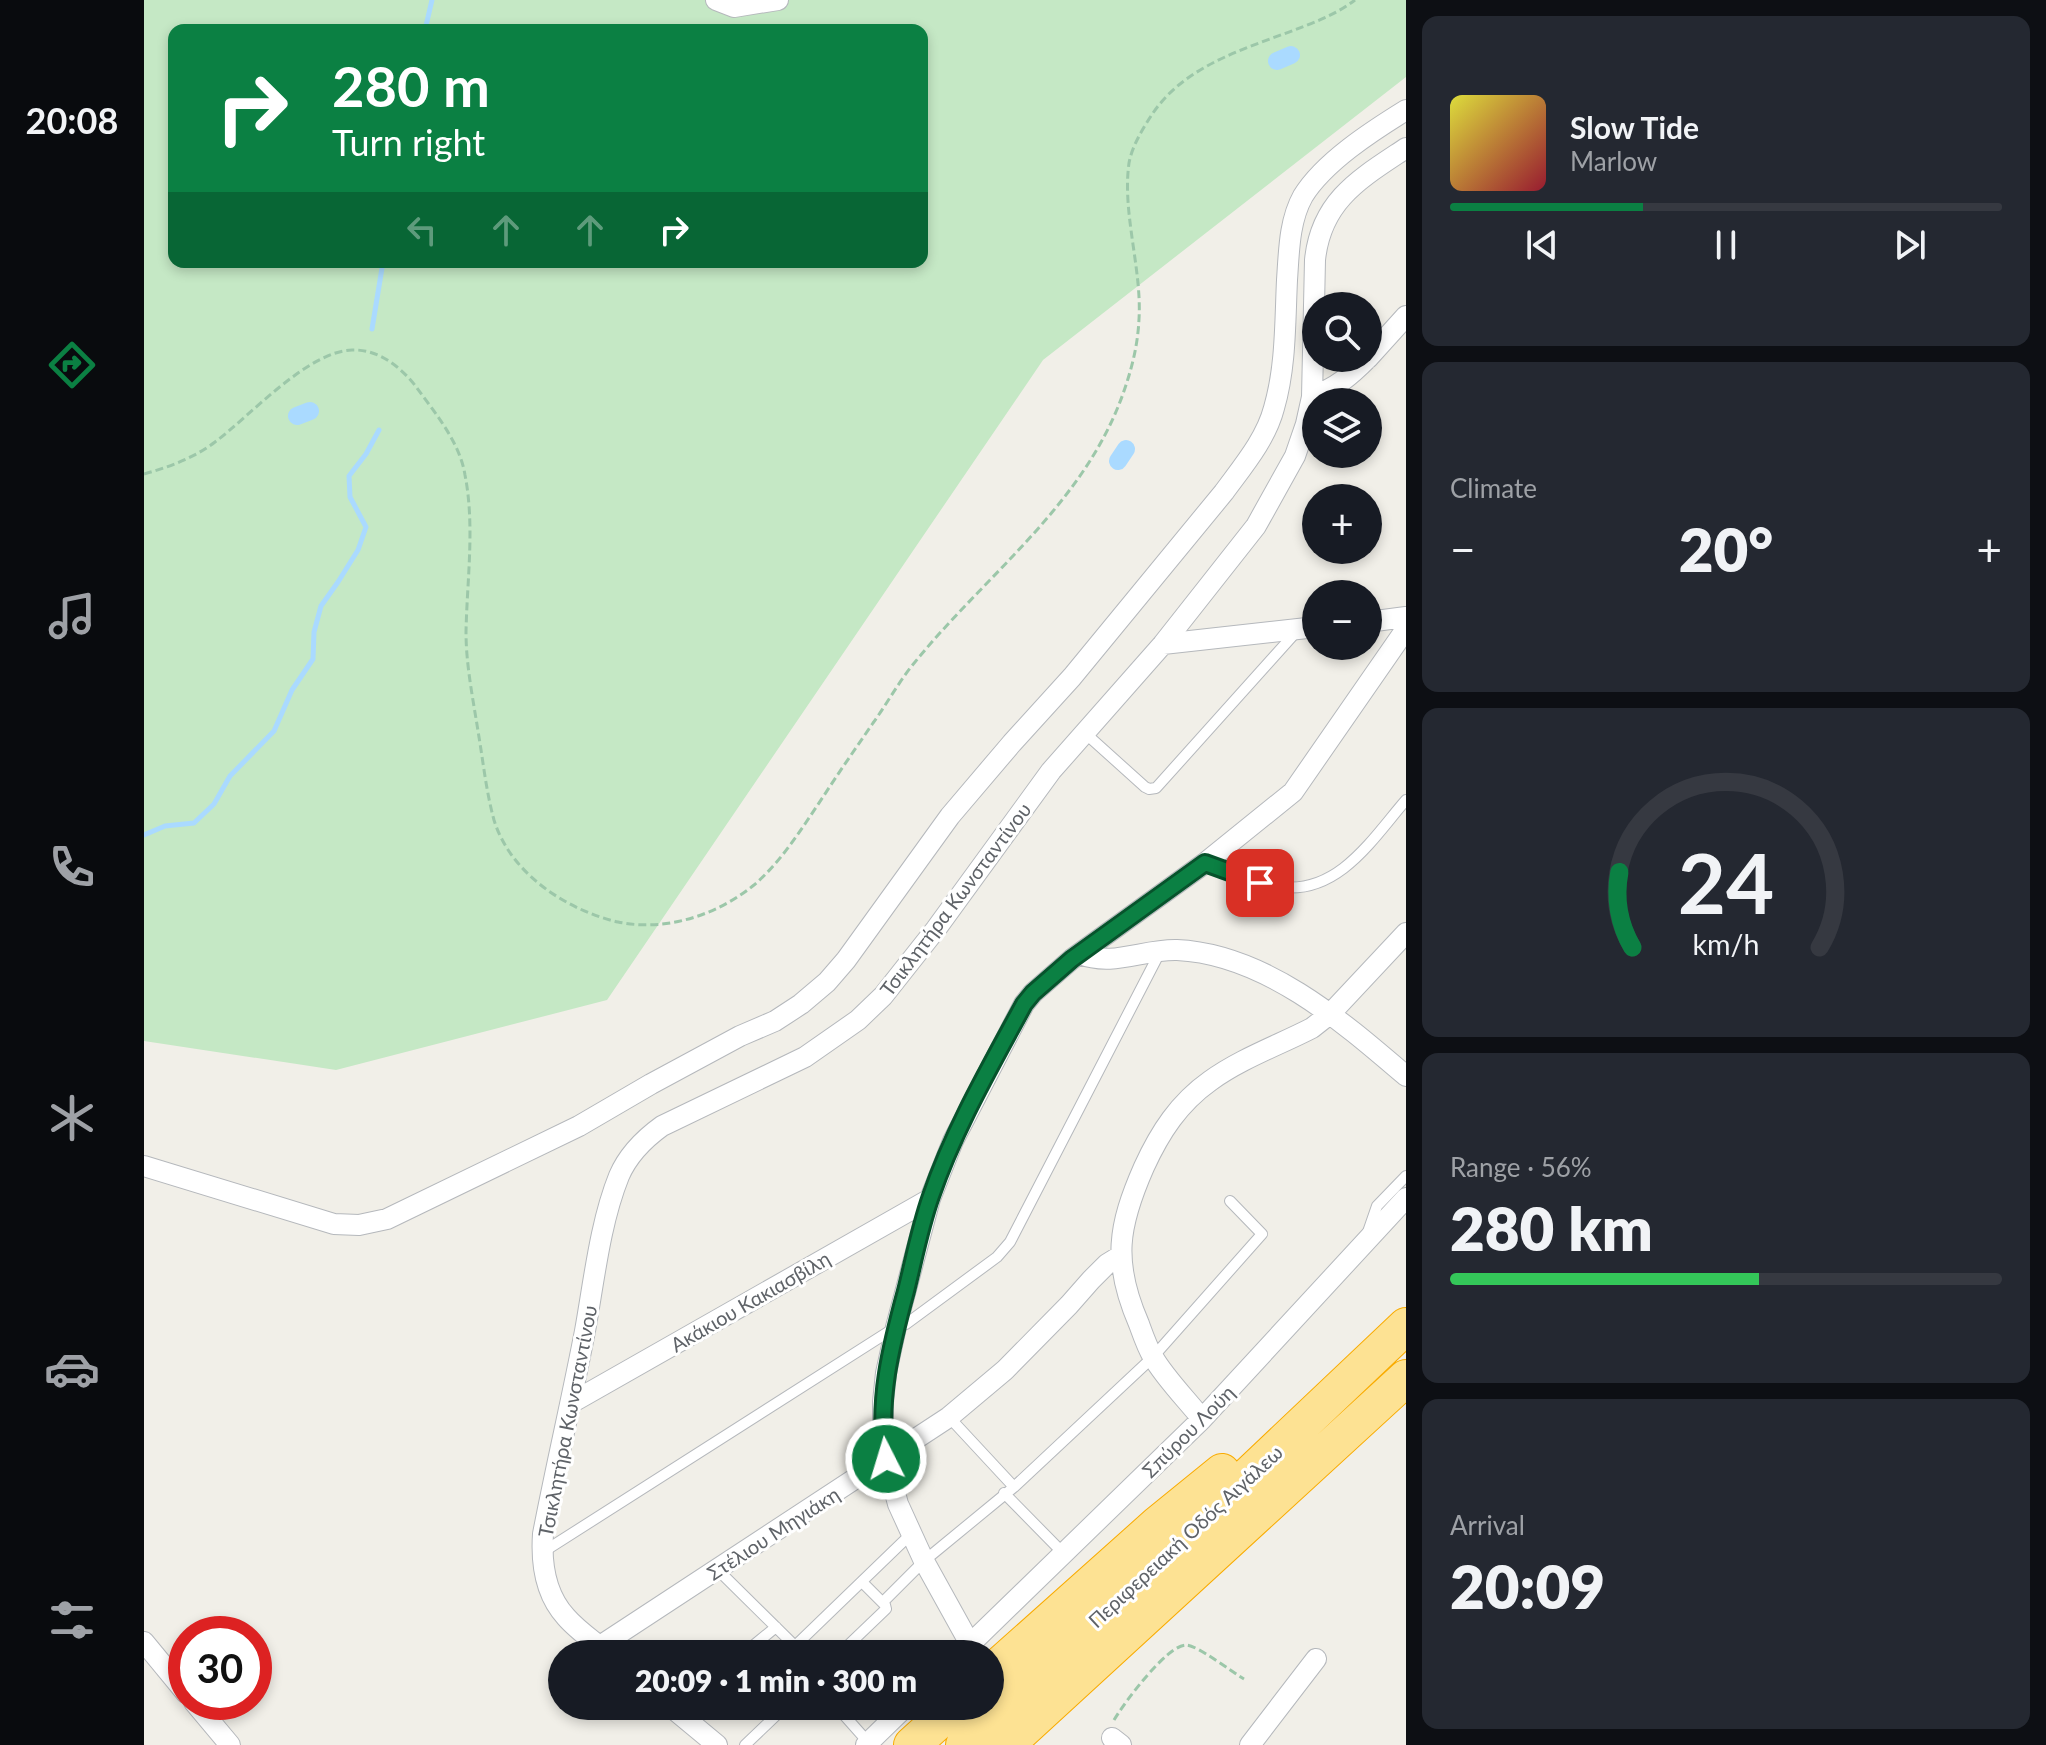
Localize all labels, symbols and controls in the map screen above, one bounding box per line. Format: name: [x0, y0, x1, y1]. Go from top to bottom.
text: 280 m: [332, 52, 490, 119]
icon: right: [200, 56, 304, 160]
text: 20:08: [26, 98, 118, 142]
text: Slow Tide: [1570, 109, 1699, 145]
text: Turn right: [332, 120, 485, 164]
text: Marlow: [1570, 145, 1657, 177]
icon: left: [400, 208, 444, 252]
icon: ahead: [484, 208, 528, 252]
icon: ahead: [568, 208, 612, 252]
icon: right: [652, 208, 696, 252]
icon: previous: [1520, 223, 1564, 267]
icon: pause: [1704, 223, 1748, 267]
icon: next: [1888, 223, 1932, 267]
map controls: [1302, 292, 1382, 660]
button: search: [1302, 292, 1382, 372]
icon: directions: [44, 337, 100, 393]
button: layers: [1302, 388, 1382, 468]
text: Climate: [1450, 472, 1537, 504]
button: +: [1302, 484, 1382, 564]
text: 20°: [1679, 513, 1773, 585]
text: −: [1450, 523, 1476, 575]
text: +: [1976, 523, 2002, 575]
button: −: [1302, 580, 1382, 660]
icon: music: [44, 588, 100, 644]
street label: Τσικλητήρα Κωνσταντίνου: [874, 798, 1036, 1000]
text: 24: [1678, 832, 1774, 932]
icon: phone: [44, 839, 100, 895]
pin: [1226, 849, 1294, 917]
icon: arrive: [1238, 861, 1282, 905]
text: km/h: [1693, 928, 1759, 962]
icon: climate: [44, 1090, 100, 1146]
text: Range · 56%: [1450, 1151, 1592, 1183]
text: 280 km: [1450, 1192, 1653, 1264]
street label: Ακάκιου Κακιασβίλη: [666, 1246, 834, 1356]
street label: Τσικλητήρα Κωνσταντίνου: [533, 1303, 601, 1539]
icon: car: [44, 1341, 100, 1397]
street label: Σπύρου Λούη: [1137, 1380, 1239, 1482]
position arrow: [844, 1417, 928, 1501]
street label: Περιφερειακή Οδός Αιγάλεω: [1083, 1440, 1287, 1632]
street label: Στέλιου Μηγιάκη: [702, 1481, 844, 1585]
text: Arrival: [1450, 1509, 1525, 1541]
text: 20:09: [1450, 1550, 1605, 1622]
icon: filters: [44, 1592, 100, 1648]
speed limit sign: 30: [168, 1616, 272, 1720]
text: 20:09 · 1 min · 300 m: [635, 1662, 917, 1698]

